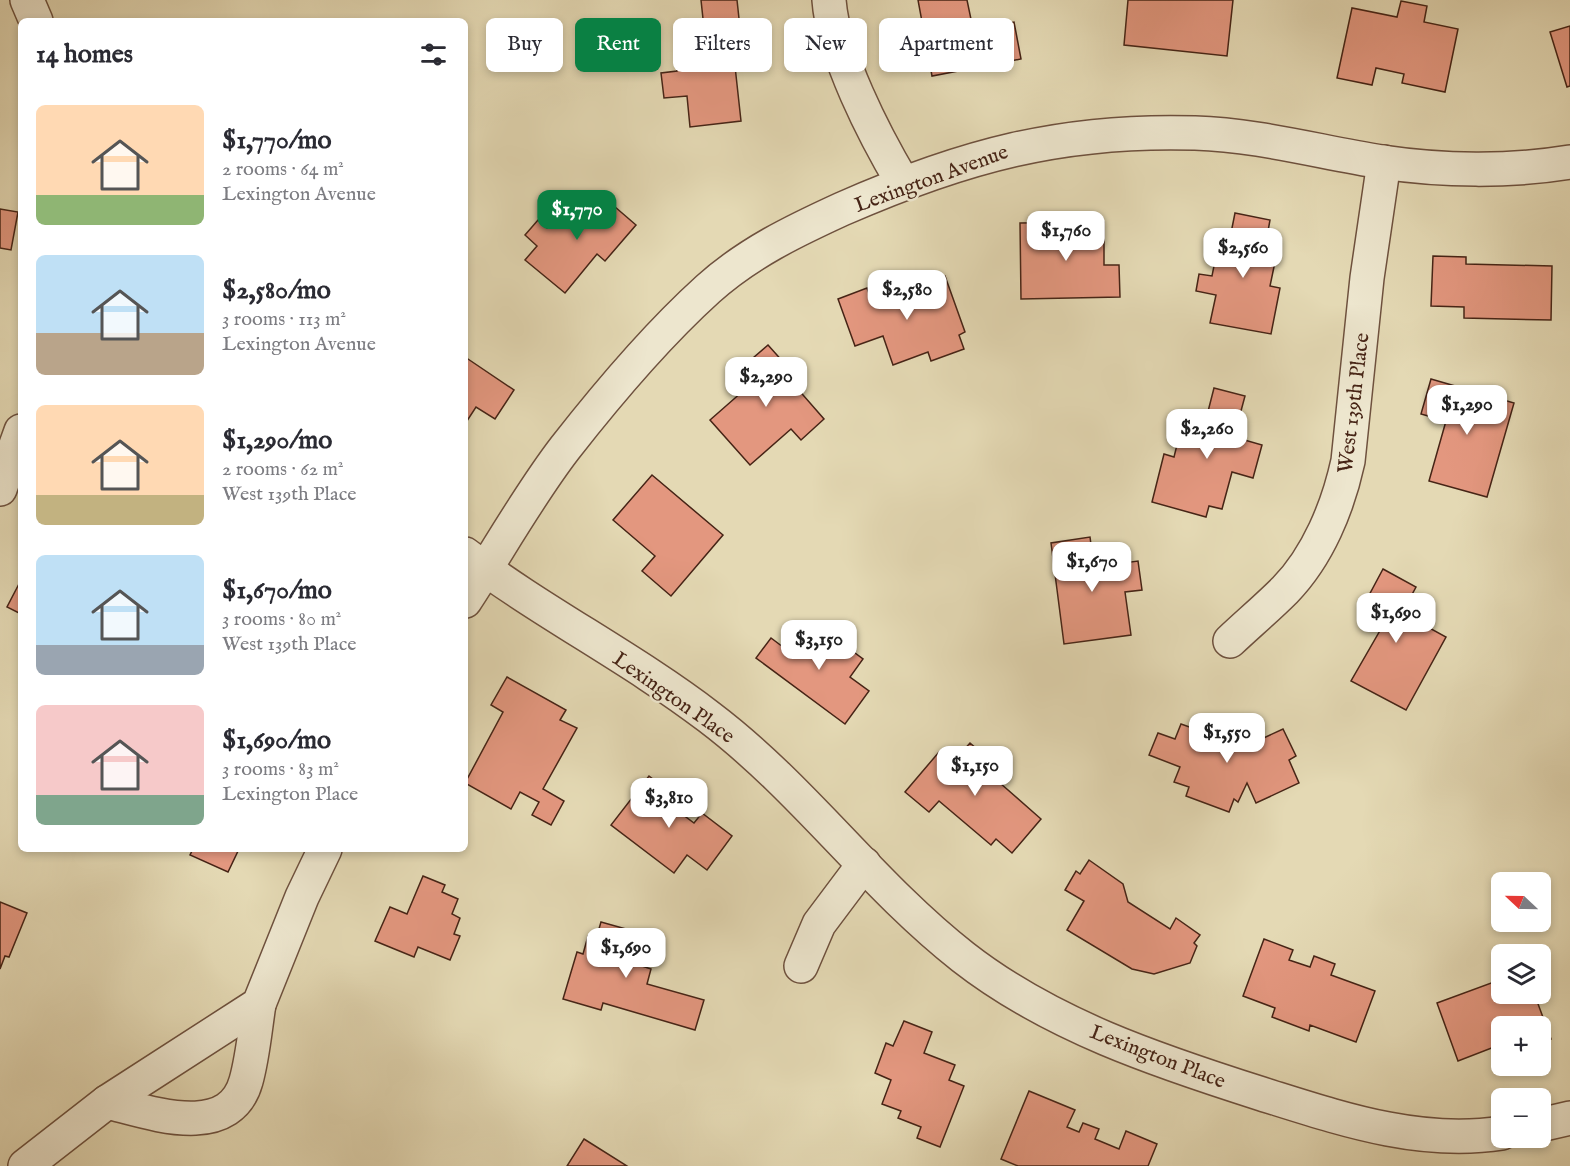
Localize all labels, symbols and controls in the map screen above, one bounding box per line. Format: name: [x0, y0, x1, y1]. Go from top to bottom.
chip: Buy: [486, 18, 563, 72]
chip: Rent: [575, 18, 661, 72]
chip: Filters: [673, 18, 772, 72]
chip: New: [784, 18, 867, 72]
chip: Apartment: [879, 18, 1014, 72]
text: 14 homes: [36, 38, 133, 71]
icon: filters: [417, 38, 450, 71]
text: $1,770/mo: [222, 124, 332, 157]
icon: home: [84, 129, 156, 201]
street label: Lexington Avenue: [851, 139, 1012, 220]
text: 2 rooms · 64 m²: [222, 157, 344, 182]
text: Lexington Avenue: [222, 182, 376, 207]
pin: $1,770: [528, 190, 626, 241]
text: $1,770: [551, 197, 603, 222]
pin: $1,760: [1017, 211, 1115, 262]
text: $1,760: [1041, 218, 1091, 243]
pin: $2,560: [1194, 228, 1292, 279]
text: $2,560: [1217, 235, 1269, 260]
pin: $2,580: [858, 270, 956, 321]
text: $2,580/mo: [222, 274, 331, 307]
text: $2,580: [882, 277, 932, 302]
icon: home: [84, 279, 156, 351]
text: 3 rooms · 113 m²: [222, 307, 346, 332]
street label: West 139th Place: [1332, 331, 1377, 475]
text: Lexington Avenue: [222, 332, 376, 357]
pin: $2,290: [717, 357, 815, 408]
text: $2,290: [739, 364, 793, 389]
pin: $1,290: [1418, 385, 1516, 436]
text: $1,290: [1441, 392, 1493, 417]
pin: $2,260: [1158, 409, 1256, 460]
text: $2,260: [1180, 416, 1234, 441]
text: $1,290/mo: [222, 424, 332, 457]
icon: home: [84, 429, 156, 501]
text: 2 rooms · 62 m²: [222, 457, 344, 482]
text: West 139th Place: [222, 482, 356, 507]
pin: $1,670: [1043, 542, 1141, 593]
text: $1,670: [1066, 549, 1118, 574]
text: $1,670/mo: [222, 574, 332, 607]
icon: home: [84, 579, 156, 651]
pin: $1,690: [1347, 593, 1445, 644]
text: $1,690: [1371, 600, 1421, 625]
text: 3 rooms · 80 m²: [222, 607, 341, 632]
pin: $3,150: [770, 620, 868, 671]
text: $3,150: [795, 627, 843, 652]
text: West 139th Place: [222, 632, 356, 657]
street label: Lexington Place: [607, 646, 740, 751]
pin: $1,550: [1178, 713, 1276, 764]
text: $1,550: [1203, 720, 1251, 745]
text: $1,690/mo: [222, 724, 331, 757]
icon: home: [84, 729, 156, 801]
pin: $1,150: [926, 746, 1024, 797]
text: $1,150: [951, 753, 999, 778]
text: 3 rooms · 83 m²: [222, 757, 339, 782]
pin: $3,810: [620, 778, 718, 829]
text: Lexington Place: [222, 782, 358, 807]
text: $3,810: [645, 785, 693, 810]
north arrow: [1491, 872, 1551, 932]
map controls: [1491, 872, 1551, 1148]
pin: $1,690: [577, 928, 675, 979]
text: $1,690: [601, 935, 651, 960]
button: layers: [1491, 944, 1551, 1004]
button: +: [1491, 1016, 1551, 1076]
street label: Lexington Place: [1086, 1019, 1229, 1096]
button: −: [1491, 1088, 1551, 1148]

